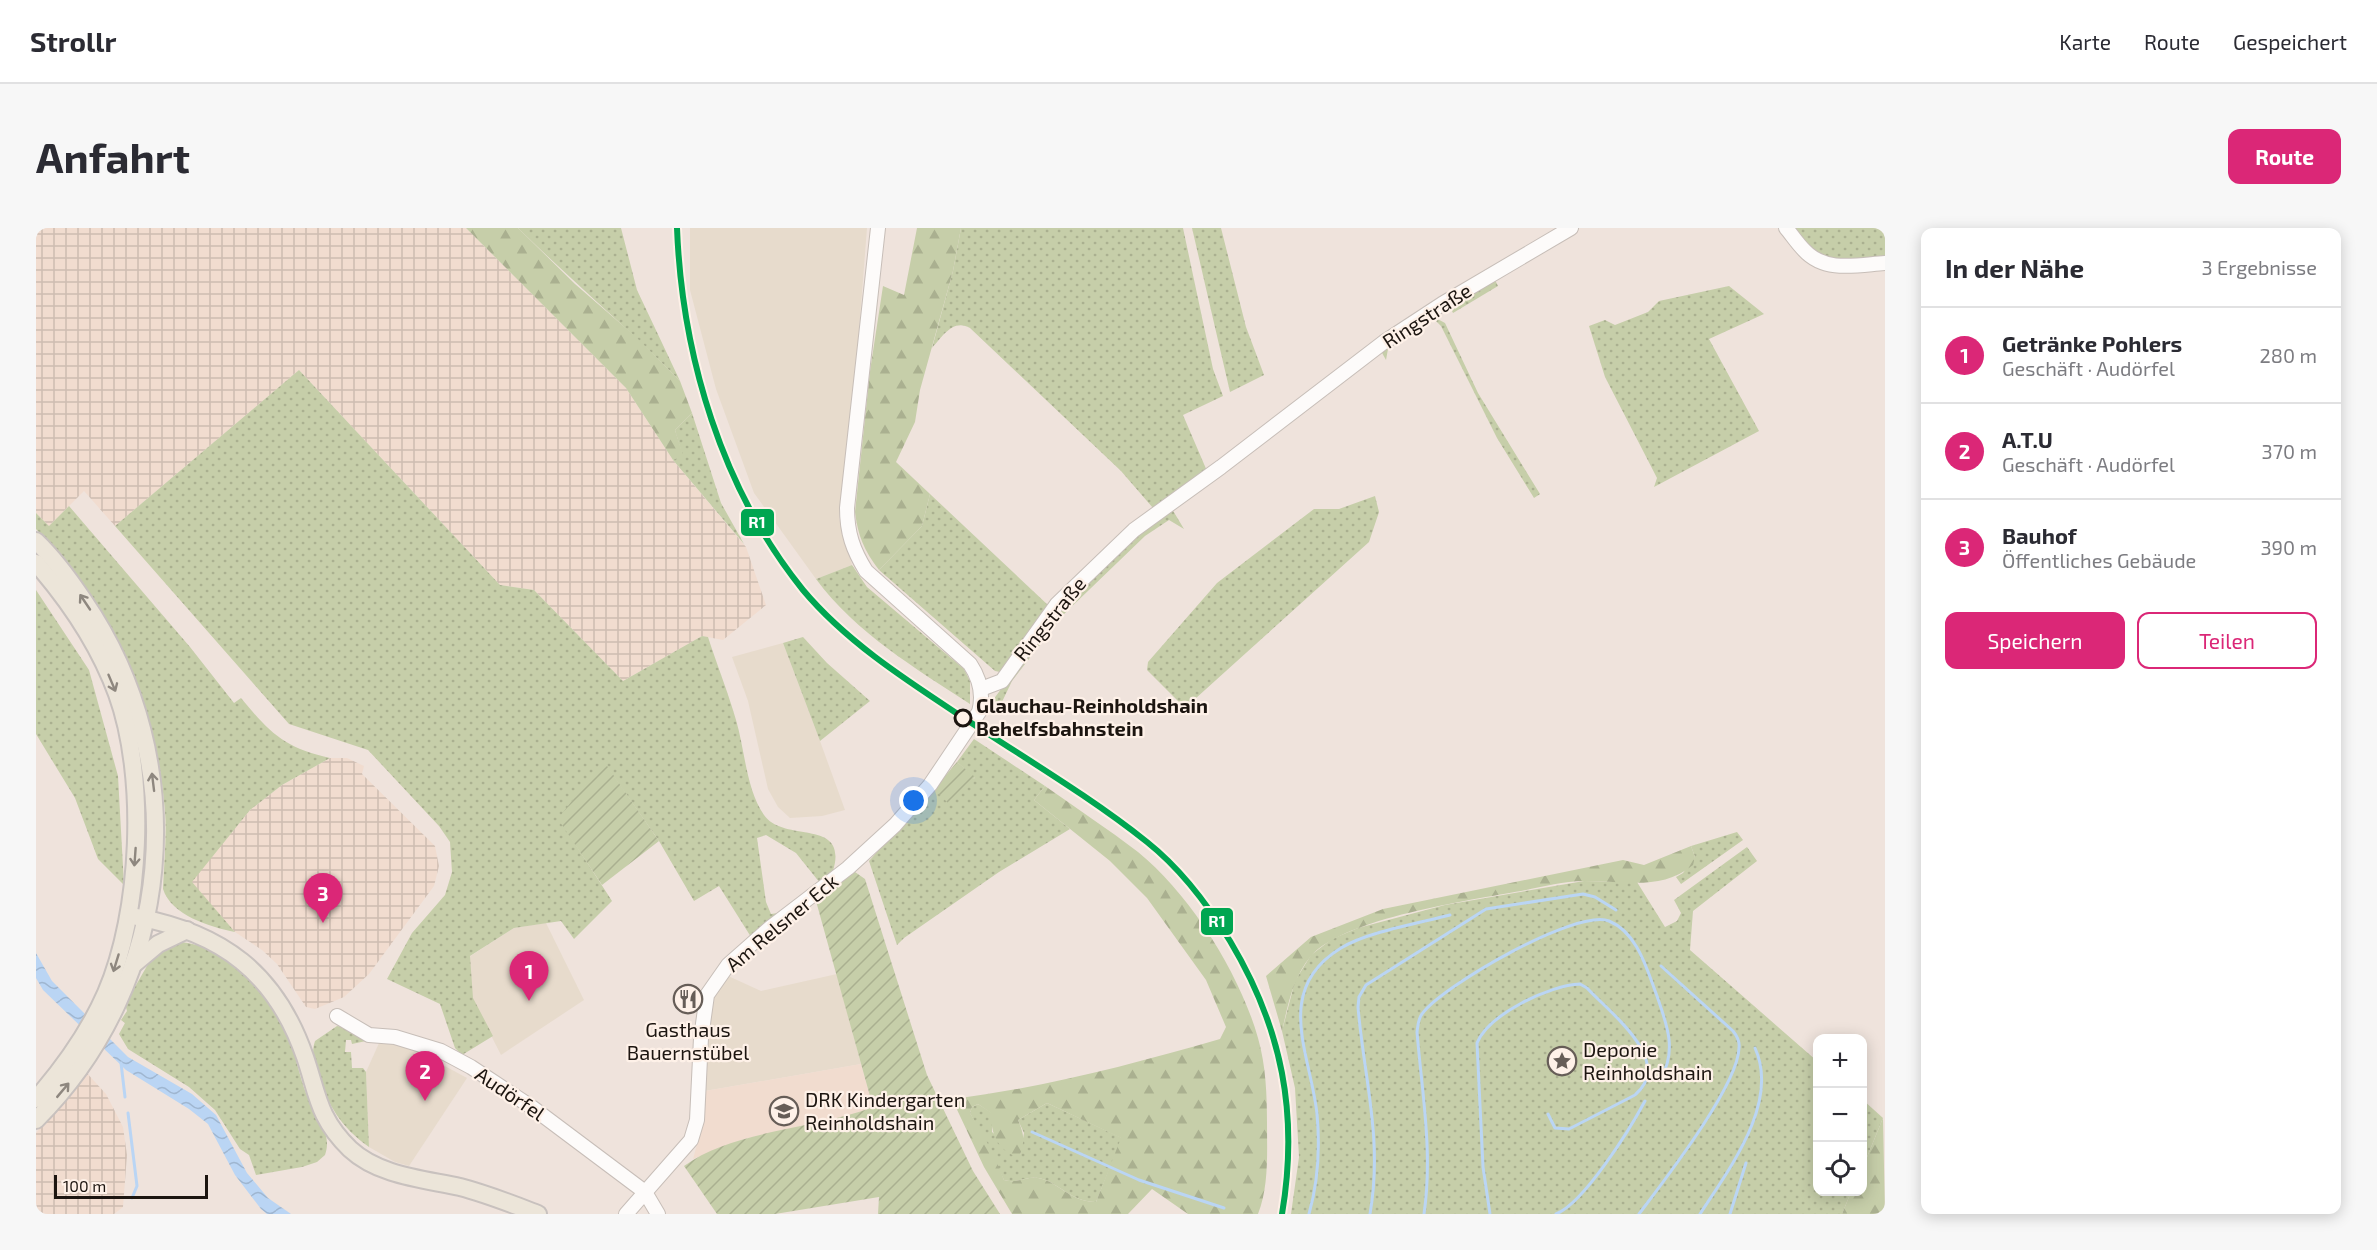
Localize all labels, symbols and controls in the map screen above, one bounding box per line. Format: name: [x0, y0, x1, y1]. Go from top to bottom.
text: Strollr: [30, 24, 116, 58]
text: Karte: [2059, 29, 2111, 54]
text: Route: [2144, 29, 2200, 54]
text: Gespeichert: [2233, 29, 2347, 54]
button: Route: [2228, 129, 2341, 184]
text: Anfahrt: [36, 131, 190, 181]
text: In der Nähe: [1945, 252, 2084, 283]
text: 3 Ergebnisse: [2201, 255, 2317, 279]
street label: Ringstraße: [1378, 278, 1475, 353]
text: Getränke Pohlers: [2002, 330, 2182, 356]
text: 1: [1960, 343, 1969, 367]
text: 280 m: [2260, 343, 2317, 367]
text: Geschäft · Audörfel: [2002, 356, 2175, 380]
text: A.T.U: [2002, 426, 2053, 452]
text: 2: [1959, 439, 1970, 463]
text: 370 m: [2262, 439, 2317, 463]
text: Geschäft · Audörfel: [2002, 452, 2175, 476]
line badge: R1: [740, 508, 775, 537]
text: R1: [748, 512, 766, 531]
text: Bauhof: [2002, 522, 2077, 548]
text: 3: [1959, 535, 1970, 559]
text: 390 m: [2260, 535, 2317, 559]
text: Öffentliches Gebäude: [2002, 548, 2196, 572]
street label: Ringstraße: [1008, 572, 1090, 665]
one-way arrow: [79, 594, 91, 611]
button: Speichern: [1945, 612, 2125, 669]
button: Teilen: [2137, 612, 2317, 669]
one-way arrow: [107, 673, 118, 691]
place label: Glauchau-Reinholdshain Behelfsbahnstein: [976, 693, 1208, 740]
marker: Glauchau-Reinholdshain Behelfsbahnstein: [954, 709, 972, 727]
one-way arrow: [147, 773, 158, 793]
your location: [899, 786, 928, 815]
one-way arrow: [129, 847, 140, 867]
street label: Am Relsner Eck: [720, 868, 842, 976]
pin: 3: [304, 874, 342, 923]
line badge: R1: [1200, 907, 1234, 936]
text: R1: [1208, 911, 1226, 930]
pin: 1: [510, 952, 548, 1001]
one-way arrow: [110, 953, 121, 972]
restaurant icon: Gasthaus Bauernstübel: [672, 983, 704, 1015]
place label: Gasthaus Bauernstübel: [627, 1017, 749, 1064]
map controls: [1813, 1034, 1867, 1196]
button: +: [1813, 1034, 1867, 1088]
place label: Deponie Reinholdshain: [1583, 1037, 1712, 1084]
place icon: Deponie Reinholdshain: [1546, 1045, 1578, 1077]
pin: 2: [406, 1052, 444, 1101]
street label: Audörfel: [471, 1061, 550, 1125]
one-way arrow: [56, 1083, 70, 1098]
place label: DRK Kindergarten Reinholdshain: [805, 1087, 965, 1134]
button: −: [1813, 1088, 1867, 1142]
school or university icon: DRK Kindergarten Reinholdshain: [768, 1095, 800, 1127]
button: locate: [1813, 1142, 1867, 1196]
scale bar: [54, 1172, 208, 1200]
text: 100 m: [63, 1176, 106, 1195]

